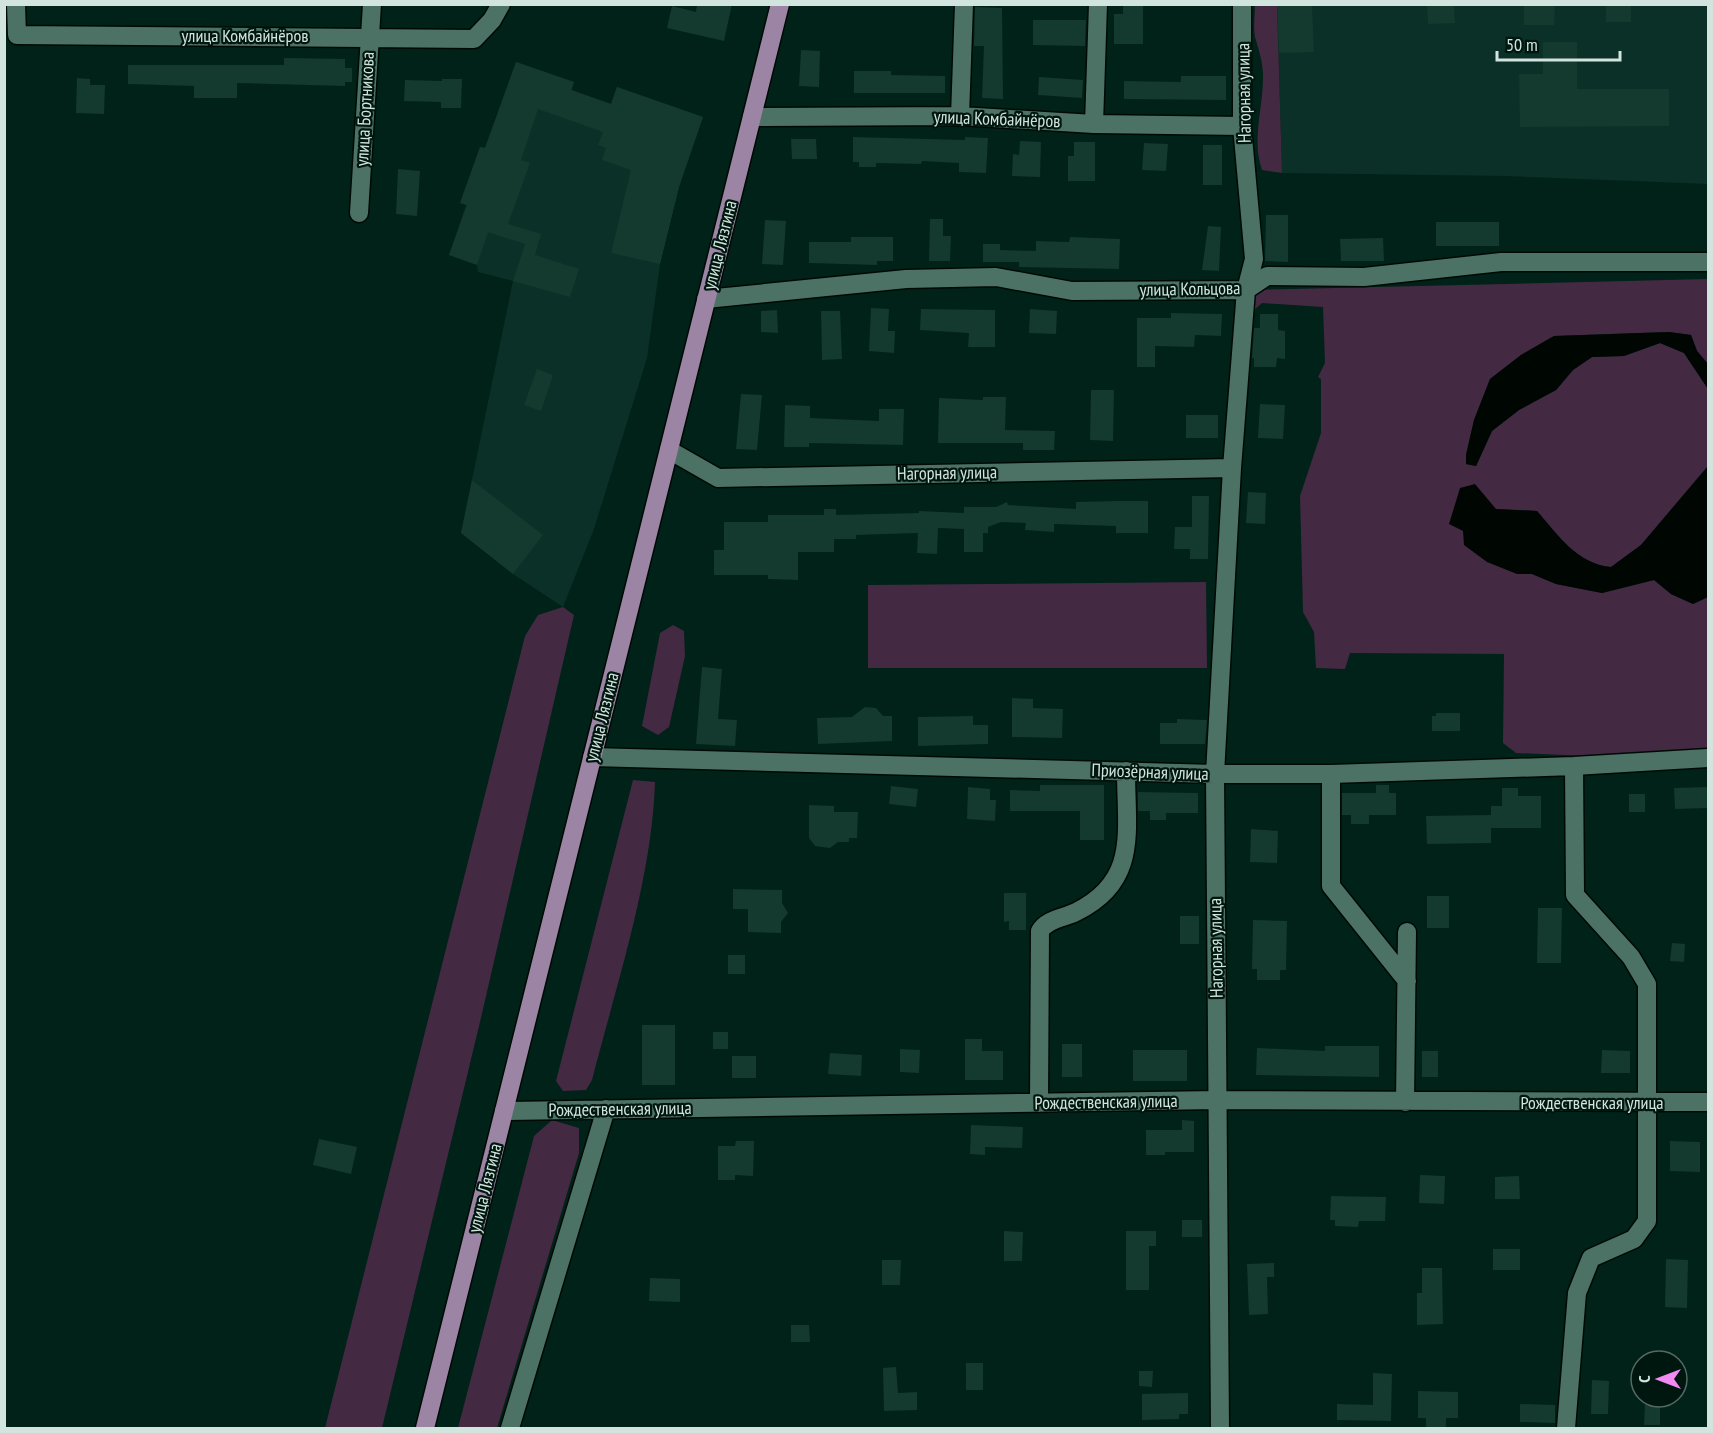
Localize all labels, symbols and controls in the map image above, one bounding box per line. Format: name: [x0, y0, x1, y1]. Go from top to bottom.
street label: улица Комбайнёров: [182, 24, 308, 47]
scale bar: [1497, 24, 1620, 62]
text: 50 m: [1506, 33, 1538, 56]
street label: Нагорная улица: [1231, 43, 1256, 143]
street label: улица Бортникова: [350, 51, 379, 167]
street label: улица Комбайнёров: [933, 105, 1061, 132]
street label: улица Лязгина: [697, 198, 742, 292]
street label: улица Кольцова: [1139, 276, 1241, 301]
street label: Нагорная улица: [897, 460, 997, 485]
street label: улица Лязгина: [579, 670, 624, 764]
street label: Приозёрная улица: [1091, 758, 1209, 785]
street label: Нагорная улица: [1203, 898, 1228, 998]
street label: Рождественская улица: [1034, 1089, 1178, 1114]
street label: Рождественская улица: [1520, 1091, 1664, 1114]
street label: Рождественская улица: [548, 1096, 692, 1121]
street label: улица Лязгина: [462, 1141, 507, 1235]
north arrow: [1629, 1349, 1689, 1409]
text: С: [1634, 1375, 1654, 1383]

